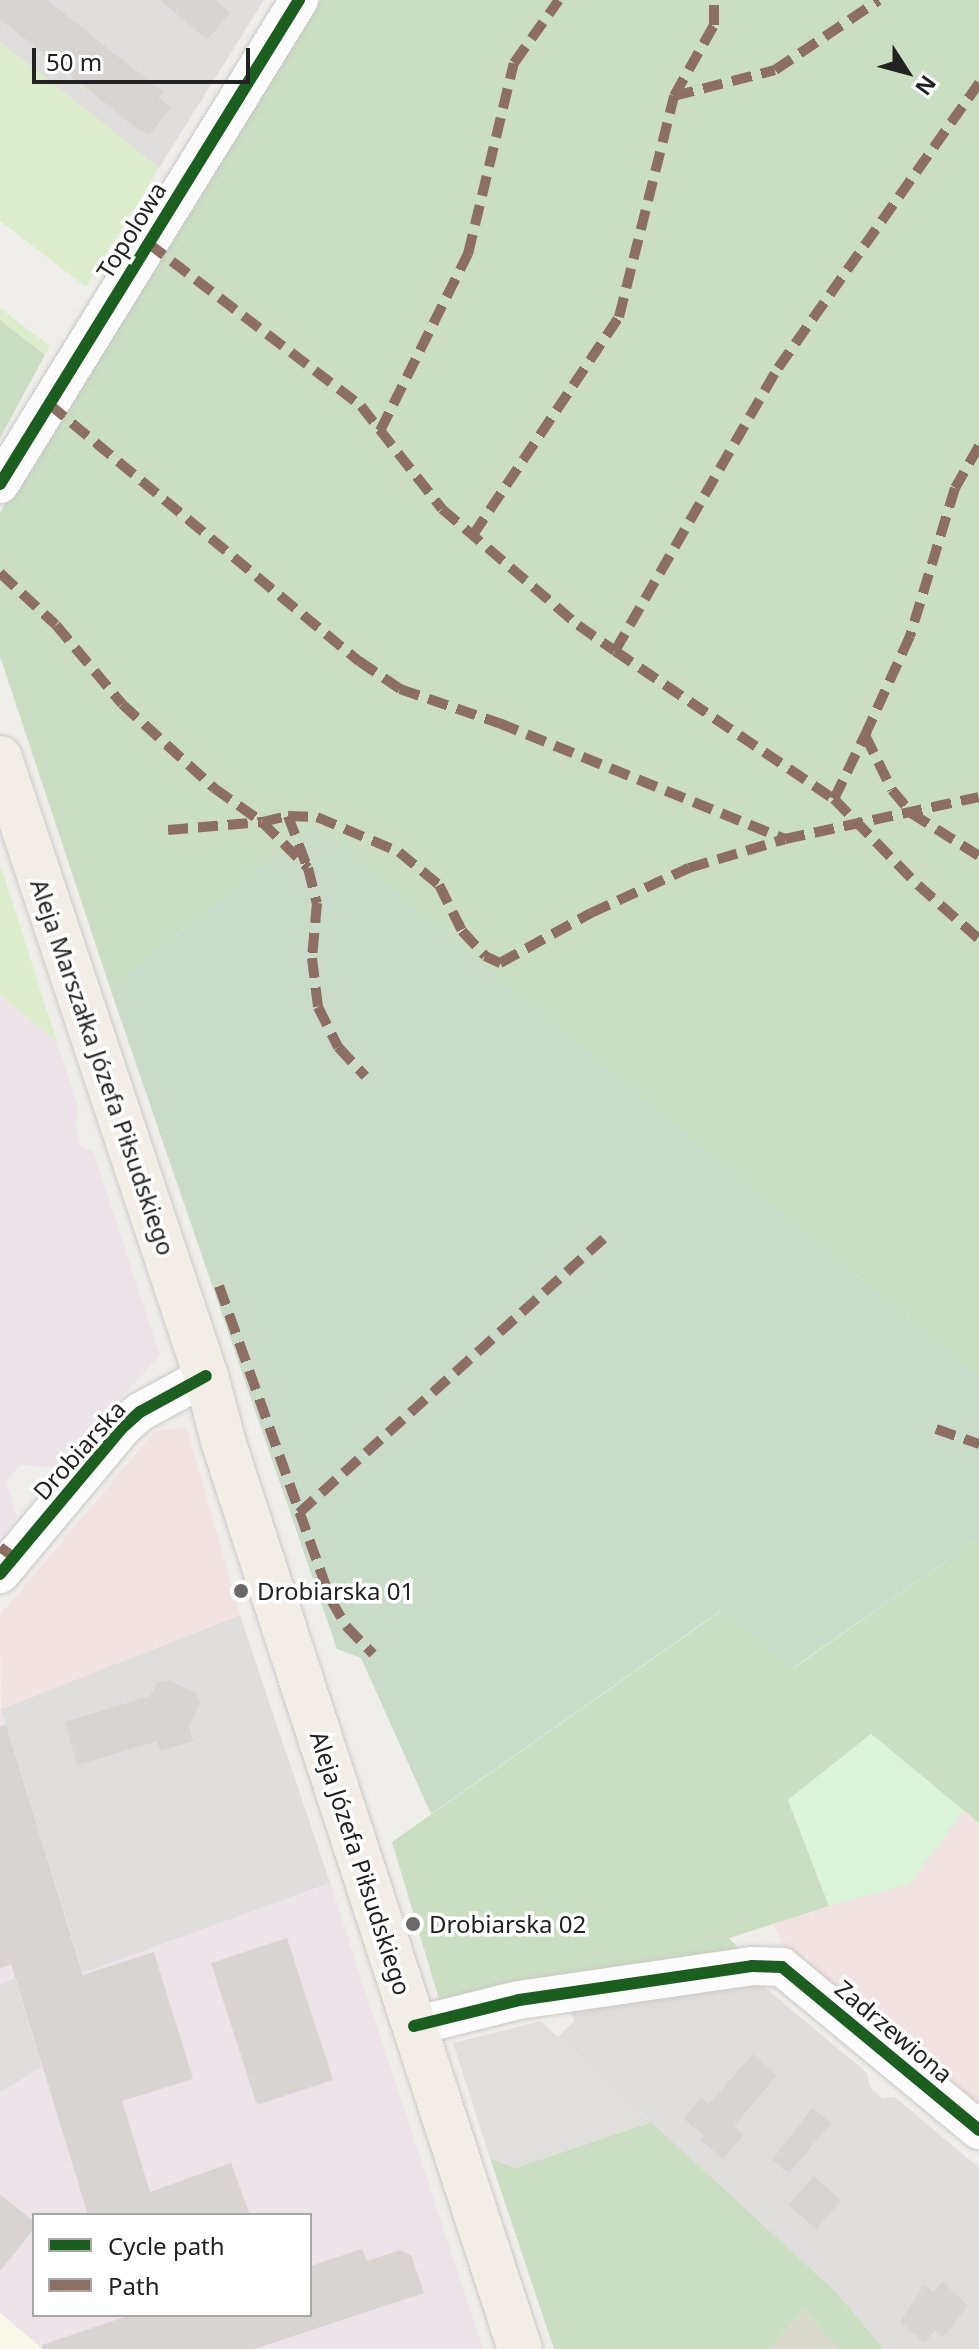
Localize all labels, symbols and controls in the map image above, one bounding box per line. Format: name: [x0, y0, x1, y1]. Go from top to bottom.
scale bar: [36, 32, 254, 82]
north arrow: [867, 32, 947, 112]
text: 50 m: [46, 45, 102, 78]
text: N: [909, 70, 944, 102]
street label: Topolowa: [90, 177, 172, 283]
street label: Aleja Marszałka Józefa Piłsudskiego: [25, 875, 181, 1259]
street label: Drobiarska: [27, 1394, 131, 1506]
place label: Drobiarska 01: [257, 1577, 414, 1605]
marker: Drobiarska 01: [232, 1582, 250, 1600]
street label: Aleja Józefa Piłsudskiego: [305, 1727, 417, 1999]
place label: Drobiarska 02: [429, 1910, 586, 1938]
marker: Drobiarska 02: [404, 1915, 422, 1933]
street label: Zadrzewiona: [830, 1974, 958, 2088]
legend: [32, 2213, 312, 2317]
text: Cycle path: [108, 2229, 225, 2262]
text: Path: [108, 2269, 159, 2302]

